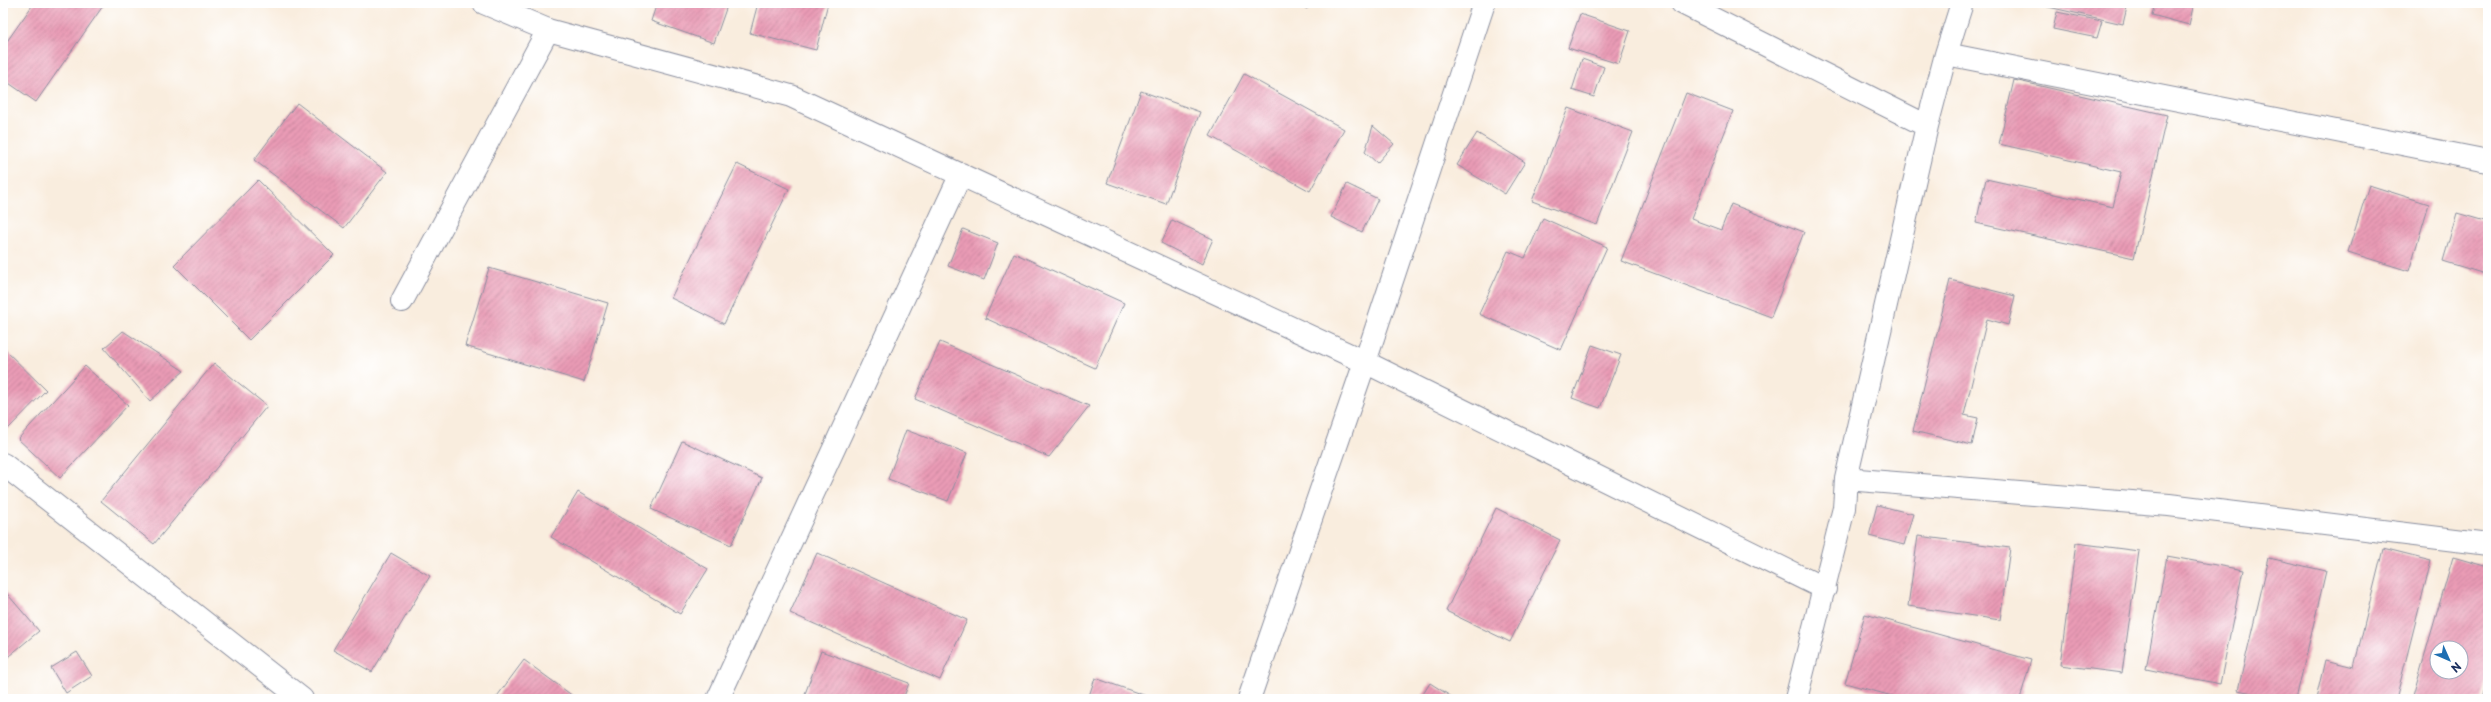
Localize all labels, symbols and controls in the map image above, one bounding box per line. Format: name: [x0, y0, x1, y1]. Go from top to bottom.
north arrow: [2429, 640, 2469, 680]
text: N: [2447, 658, 2466, 677]

